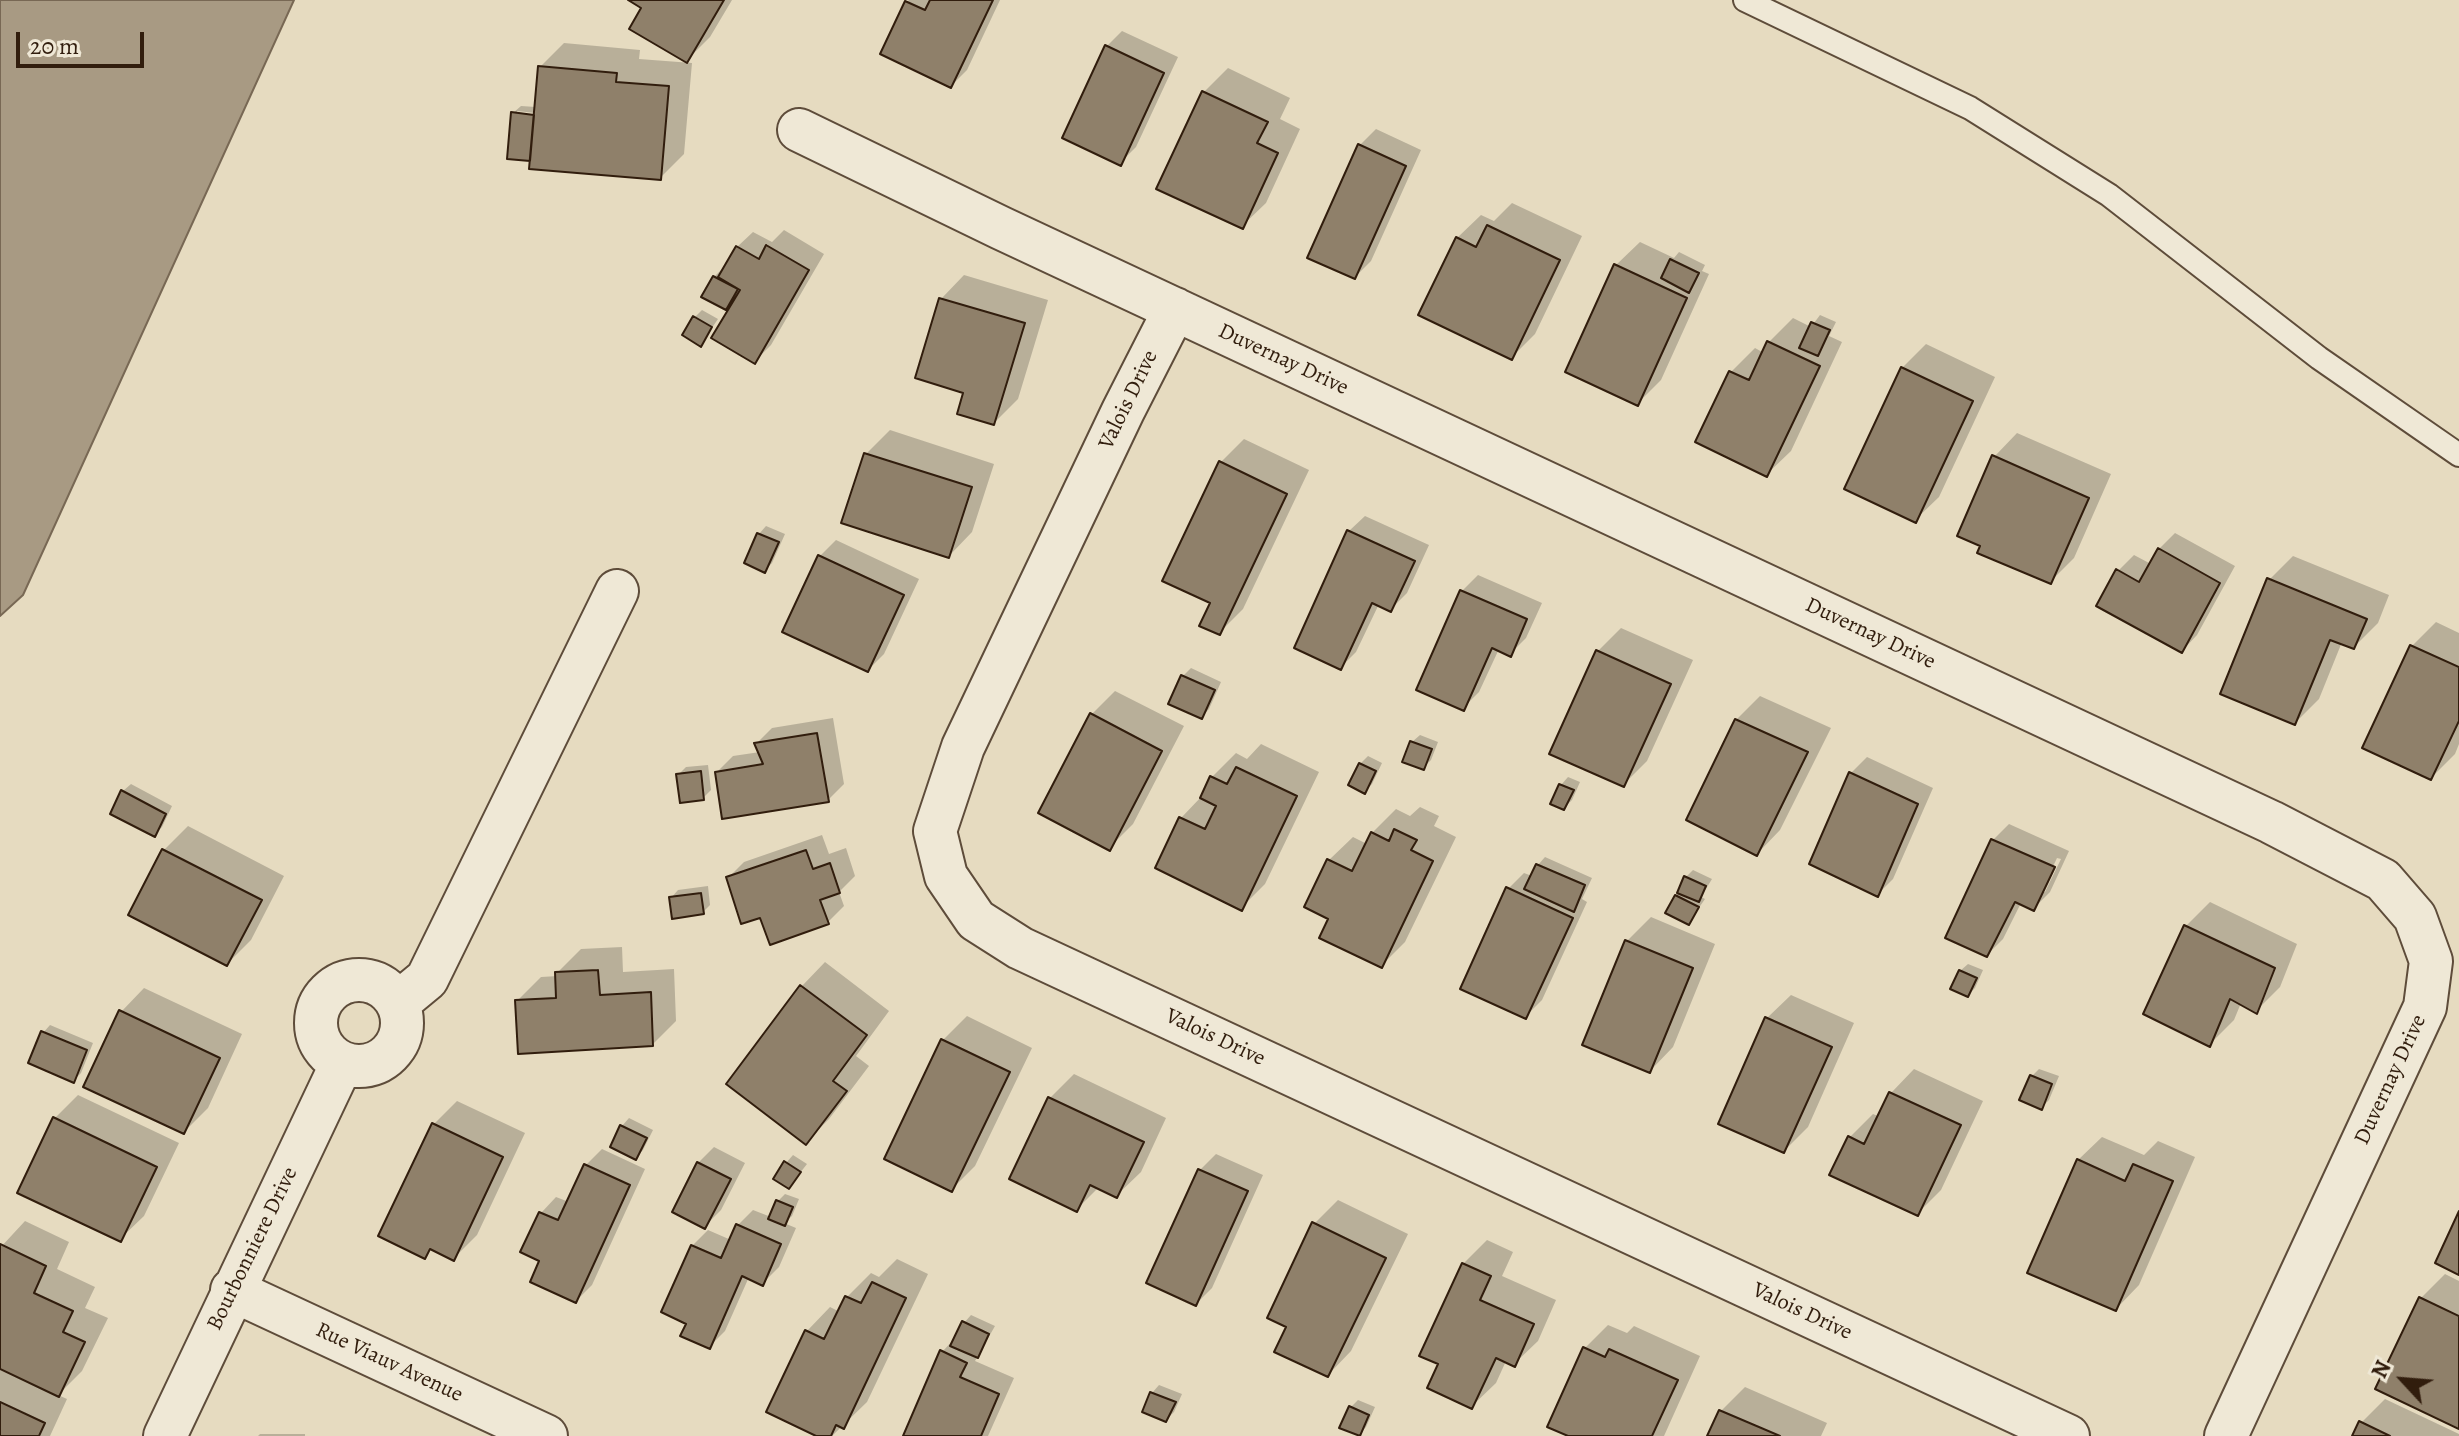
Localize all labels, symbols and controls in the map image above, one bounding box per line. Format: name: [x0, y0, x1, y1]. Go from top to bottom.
scale bar: [20, 16, 148, 66]
text: 20 m: [30, 30, 79, 62]
street label: Duvernay Drive: [1214, 318, 1352, 402]
street label: Valois Drive: [1094, 346, 1164, 454]
street label: Duvernay Drive: [1801, 592, 1939, 676]
street label: Valois Drive: [1161, 1003, 1269, 1073]
street label: Duvernay Drive: [2349, 1011, 2433, 1149]
street label: Bourbonniere Drive: [202, 1163, 304, 1335]
street label: Valois Drive: [1748, 1277, 1856, 1347]
street label: Rue Viauv Avenue: [311, 1317, 467, 1409]
north arrow: [2363, 1340, 2443, 1420]
text: N: [2364, 1356, 2398, 1383]

